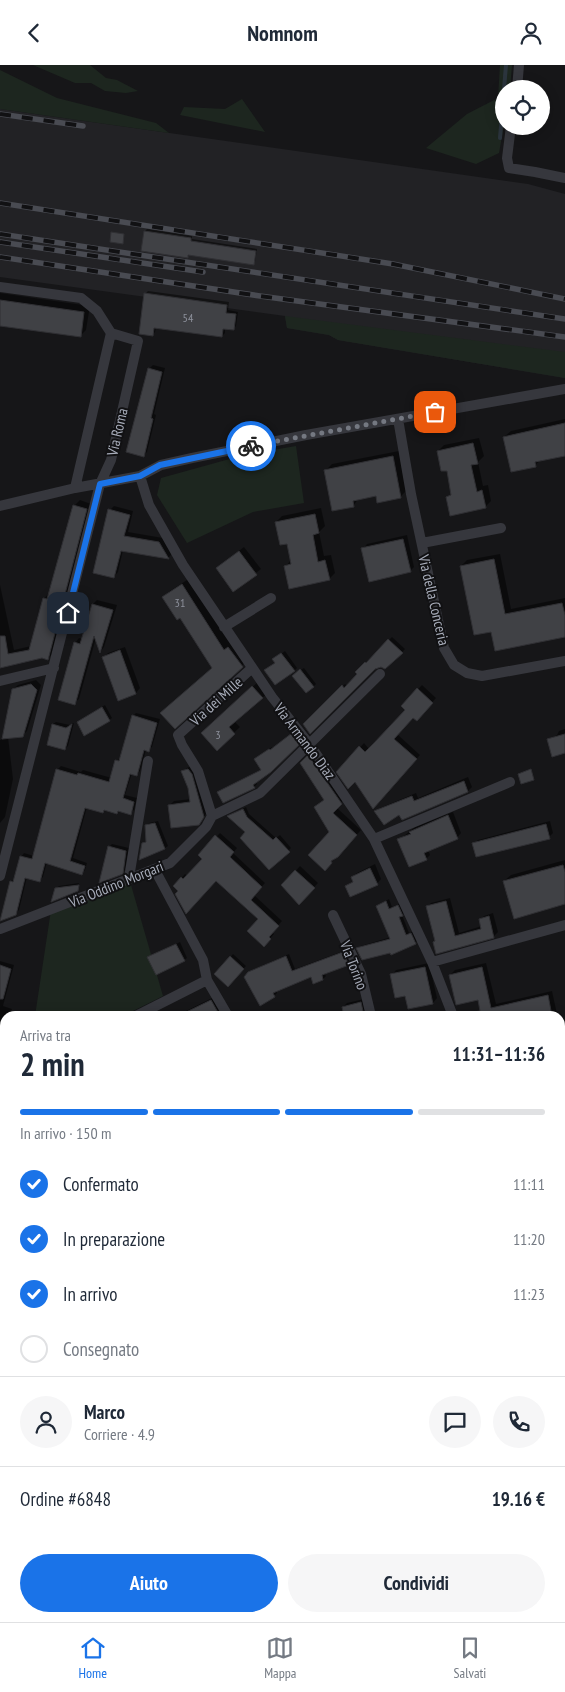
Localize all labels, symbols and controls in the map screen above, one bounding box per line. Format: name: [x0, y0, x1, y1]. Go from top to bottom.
icon: back: [20, 19, 48, 47]
text: Nomnom: [247, 19, 318, 47]
icon: person: [517, 19, 545, 47]
map controls: [495, 80, 550, 135]
button: locate: [495, 80, 550, 135]
house number: 54: [183, 310, 194, 325]
pin: [414, 391, 456, 433]
icon: bag: [421, 398, 449, 426]
street label: Via Roma: [102, 406, 132, 459]
courier: [226, 421, 276, 471]
icon: bike: [237, 432, 265, 460]
street label: Via della Conceria: [414, 552, 454, 647]
pin: [47, 592, 89, 634]
house number: 31: [175, 595, 185, 610]
icon: home: [54, 599, 82, 627]
street label: Via dei Mille: [185, 672, 246, 730]
street label: Via Armando Diaz: [269, 698, 340, 783]
house number: 3: [215, 727, 221, 742]
street label: Via Oddino Morgari: [65, 856, 166, 912]
street label: Via Torino: [336, 937, 372, 992]
text: Arriva tra: [20, 1025, 71, 1045]
text: 11:31–11:36: [452, 1042, 545, 1066]
text: 2 min: [20, 1043, 85, 1085]
text: In arrivo · 150 m: [20, 1123, 112, 1143]
icon: check: [20, 1170, 48, 1198]
text: Confermato: [63, 1172, 139, 1196]
text: 11:11: [513, 1174, 545, 1194]
icon: check: [20, 1225, 48, 1253]
text: In preparazione: [63, 1227, 165, 1251]
text: 11:20: [513, 1229, 545, 1249]
icon: check: [20, 1280, 48, 1308]
text: In arrivo: [63, 1282, 118, 1306]
text: 11:23: [513, 1284, 545, 1304]
text: Consegnato: [63, 1337, 139, 1361]
button: person: [20, 1396, 72, 1448]
button: chat: [429, 1396, 481, 1448]
button: phone: [493, 1396, 545, 1448]
text: Marco: [84, 1400, 125, 1424]
text: Corriere · 4.9: [84, 1424, 155, 1444]
text: Ordine #6848: [20, 1487, 111, 1511]
text: 19.16 €: [492, 1487, 545, 1511]
button: Aiuto: [20, 1554, 278, 1612]
button: Condividi: [288, 1554, 545, 1612]
tab: Home: [79, 1634, 107, 1682]
tab: Mappa: [264, 1634, 296, 1682]
tab: Salvati: [454, 1634, 486, 1682]

